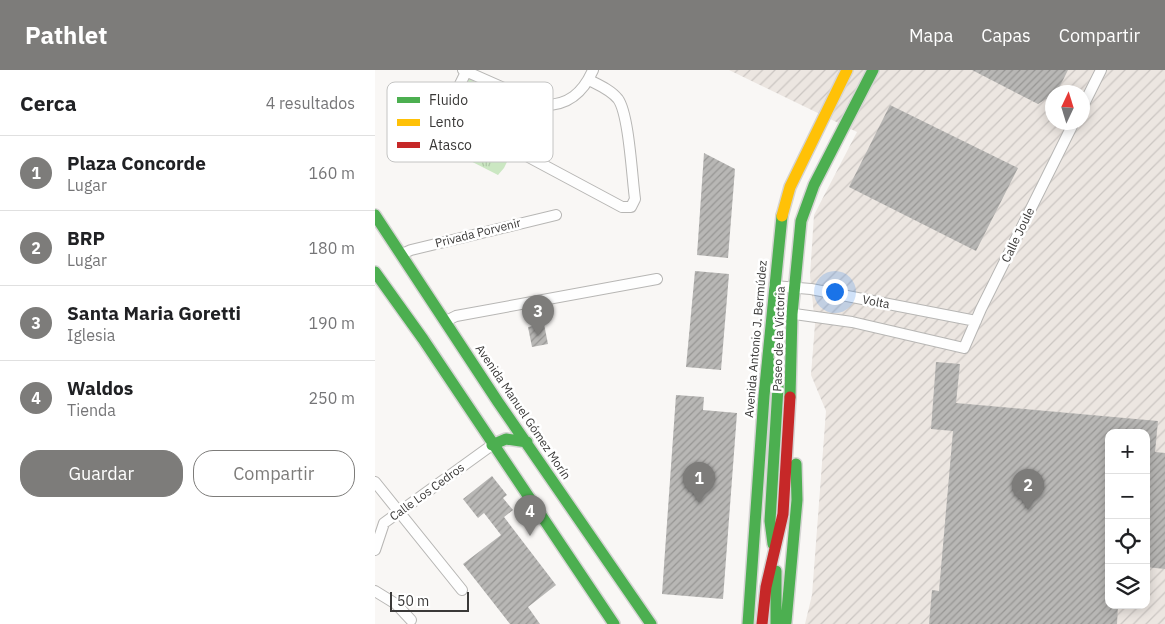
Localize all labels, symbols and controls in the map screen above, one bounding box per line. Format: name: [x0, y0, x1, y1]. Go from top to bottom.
text: Pathlet: [25, 19, 107, 51]
text: Mapa: [909, 24, 953, 47]
text: Capas: [981, 24, 1031, 47]
text: Compartir: [1059, 24, 1140, 47]
legend: [387, 82, 553, 162]
north arrow: [1045, 85, 1090, 130]
text: Cerca: [20, 89, 77, 117]
text: Fluido: [429, 91, 468, 109]
text: 4 resultados: [266, 93, 355, 113]
text: Lento: [429, 113, 464, 131]
text: Atasco: [429, 136, 472, 154]
text: Plaza Concorde: [67, 151, 206, 175]
text: 1: [31, 163, 41, 183]
text: 160 m: [308, 163, 355, 183]
text: Lugar: [67, 175, 107, 195]
street label: Calle Joule: [998, 204, 1037, 265]
street label: Privada Porvenir: [433, 214, 523, 250]
text: BRP: [67, 226, 105, 250]
text: 2: [31, 238, 41, 258]
text: 180 m: [308, 238, 355, 258]
text: Lugar: [67, 250, 107, 270]
street label: Avenida Antonio J. Bermúdez: [741, 259, 770, 418]
your location: [822, 279, 848, 305]
street label: Paseo de la Victoria: [769, 285, 788, 392]
street label: Volta: [861, 292, 892, 312]
pin: 3: [522, 295, 554, 336]
text: Santa Maria Goretti: [67, 301, 241, 325]
text: 3: [31, 313, 41, 333]
text: 190 m: [308, 313, 355, 333]
text: Iglesia: [67, 325, 115, 345]
street label: Avenida Manuel Gómez Morín: [473, 341, 574, 482]
text: Waldos: [67, 376, 133, 400]
text: 4: [31, 388, 41, 408]
text: 250 m: [308, 388, 355, 408]
text: Tienda: [67, 400, 116, 420]
map controls: [1105, 429, 1150, 609]
button: +: [1105, 429, 1150, 474]
button: Guardar: [20, 450, 183, 497]
button: Compartir: [193, 450, 355, 497]
street label: Calle Los Cedros: [386, 459, 467, 524]
pin: 1: [683, 462, 715, 503]
pin: 2: [1012, 469, 1044, 510]
button: −: [1105, 474, 1150, 519]
pin: 4: [514, 495, 546, 536]
button: locate: [1105, 519, 1150, 564]
button: layers: [1105, 564, 1150, 609]
scale bar: [390, 589, 469, 612]
text: 50 m: [397, 592, 429, 610]

